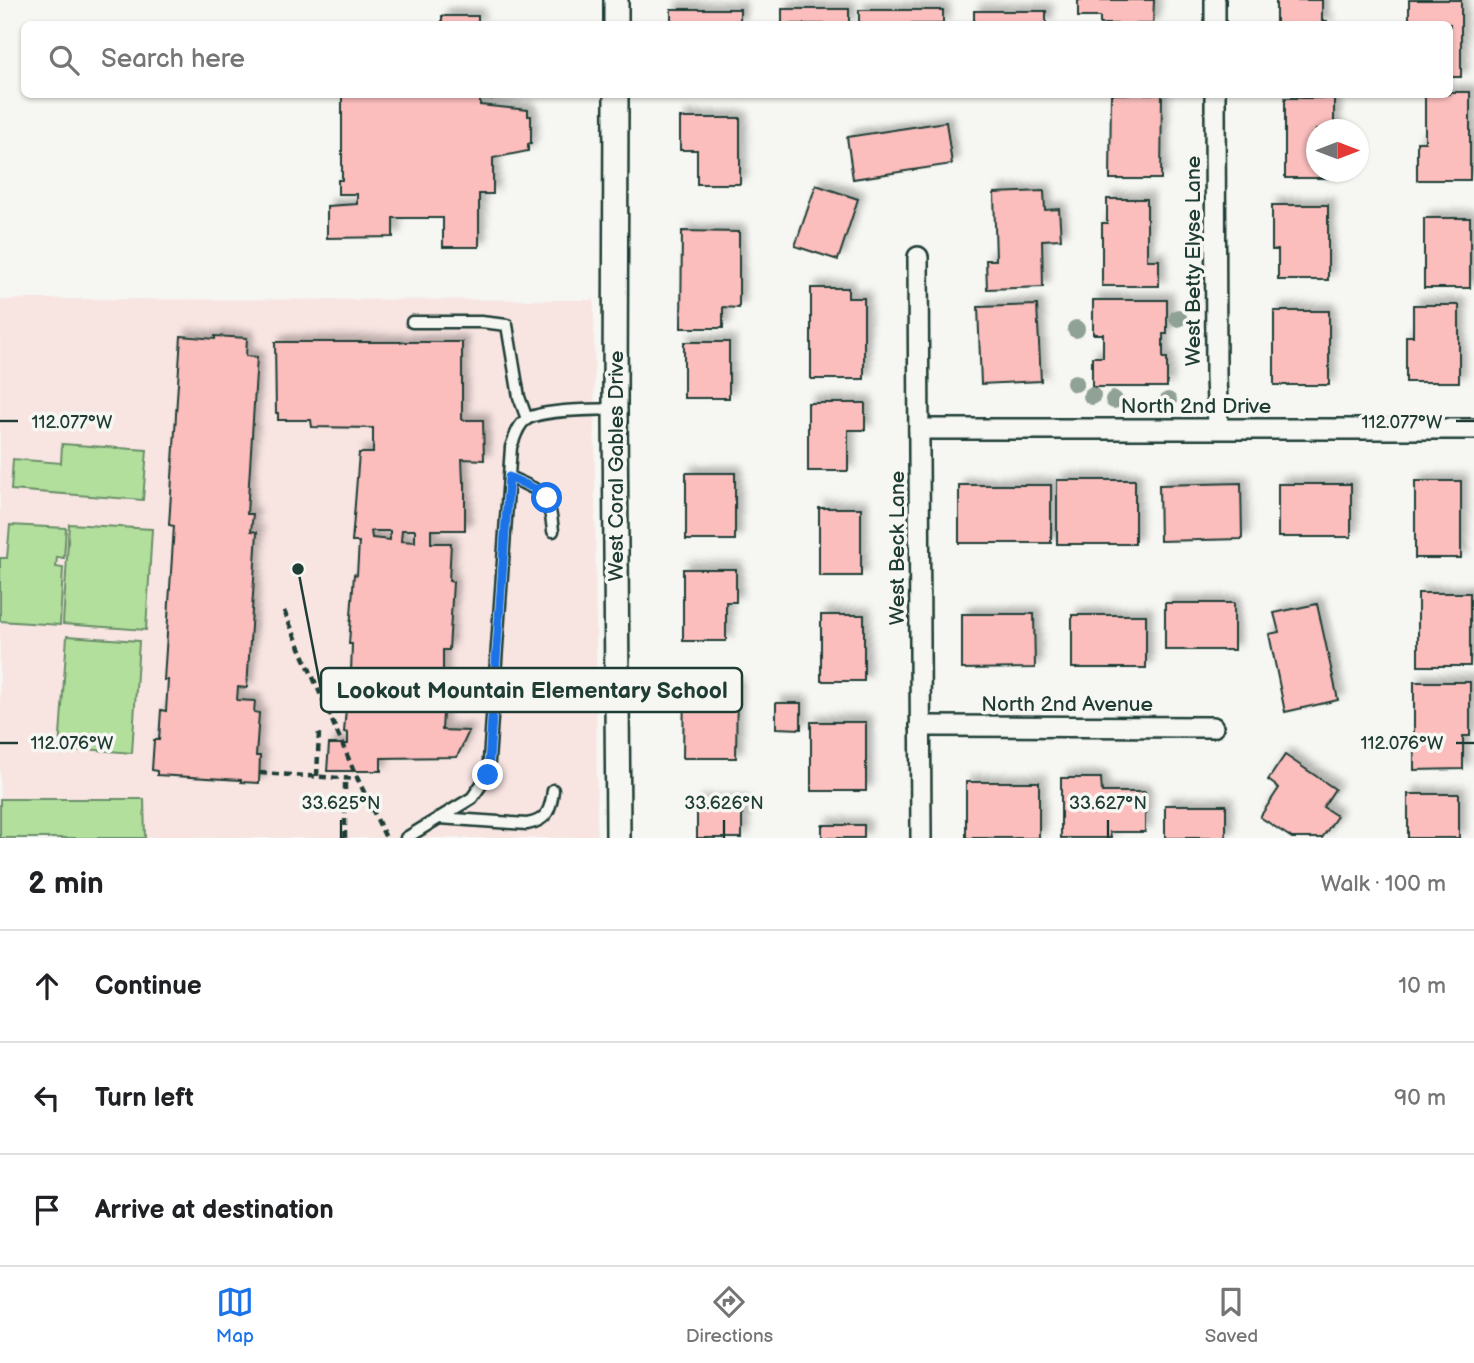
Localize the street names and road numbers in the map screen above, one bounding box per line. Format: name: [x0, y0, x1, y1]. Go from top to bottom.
street label: West Betty Elyse Lane: [1181, 156, 1206, 366]
street label: West Coral Gables Drive: [604, 350, 629, 582]
street label: North 2nd Drive: [1121, 394, 1271, 419]
street label: West Beck Lane: [885, 471, 910, 625]
street label: North 2nd Avenue: [981, 692, 1153, 717]

